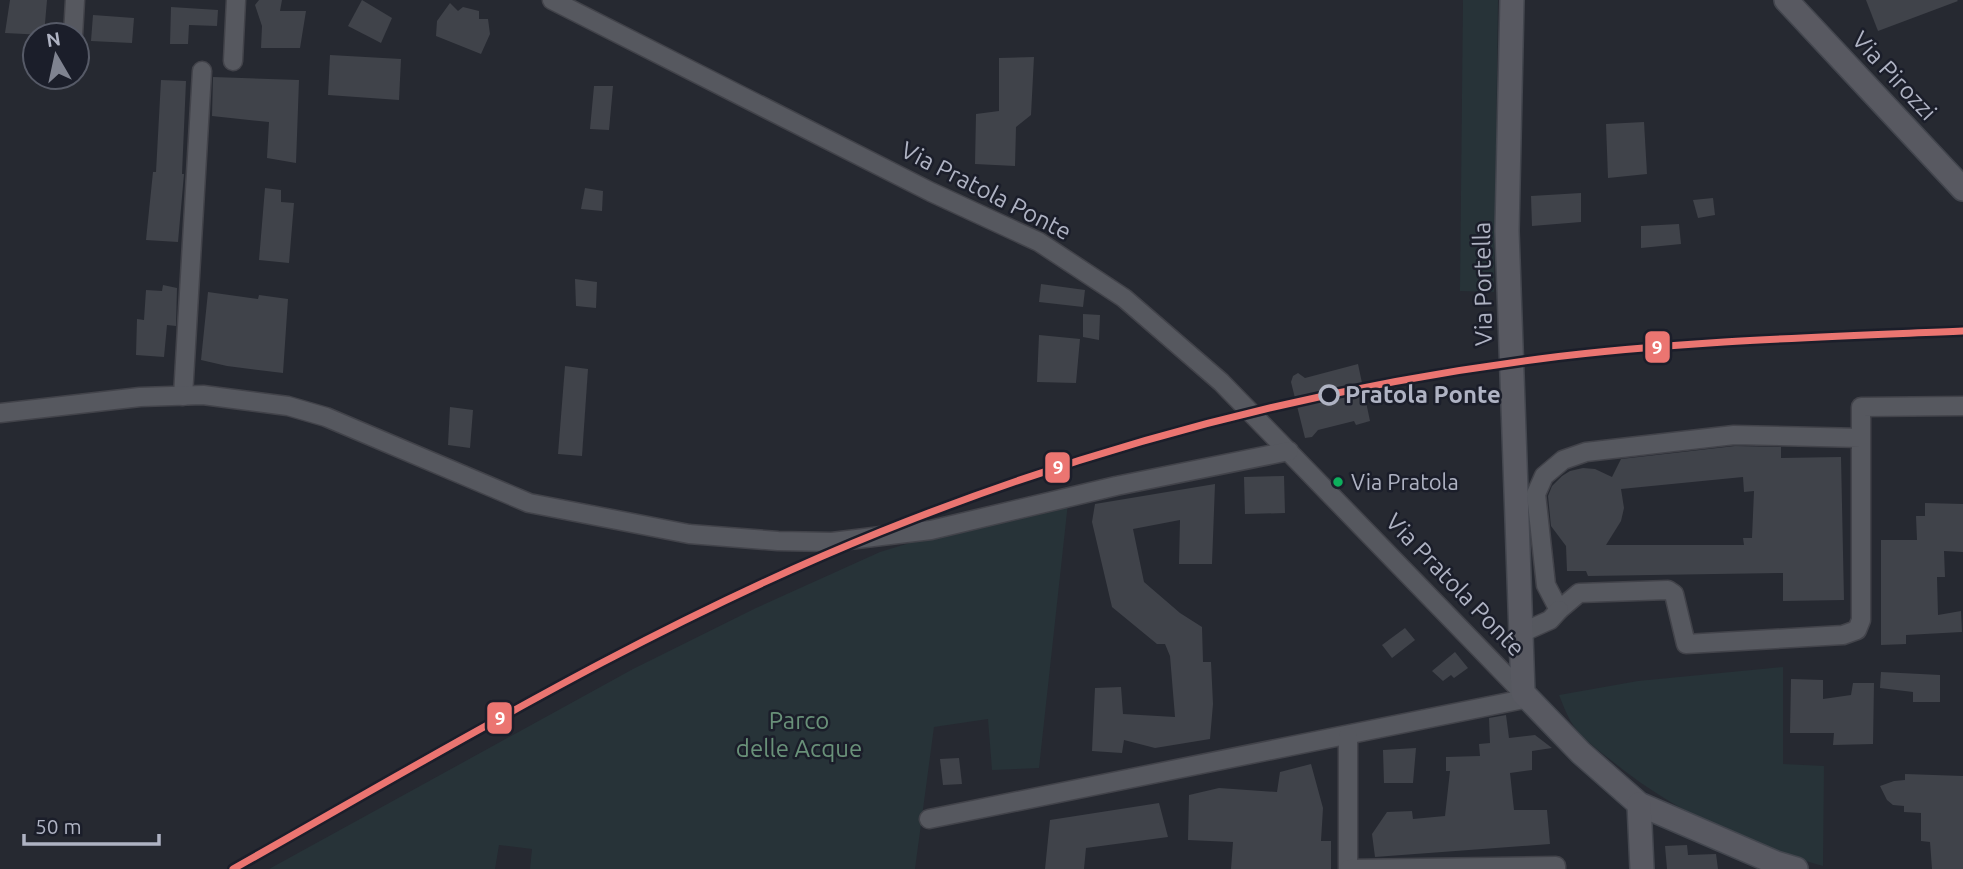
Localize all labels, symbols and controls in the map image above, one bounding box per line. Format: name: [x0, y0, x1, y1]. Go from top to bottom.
north arrow: [21, 21, 91, 91]
street label: Via Pirozzi: [1847, 26, 1942, 125]
text: N: [45, 27, 62, 51]
street label: Via Pratola Ponte: [897, 136, 1076, 245]
street label: Via Portella: [1468, 222, 1497, 346]
line badge: 9: [1644, 330, 1671, 364]
text: 9: [1652, 336, 1662, 358]
place label: Pratola Ponte: [1345, 381, 1501, 408]
marker: Pratola Ponte: [1319, 385, 1339, 405]
line badge: 9: [1044, 451, 1071, 484]
text: 9: [1053, 456, 1063, 478]
place label: Via Pratola: [1351, 469, 1459, 494]
marker: Via Pratola: [1331, 475, 1345, 489]
street label: Via Pratola Ponte: [1381, 508, 1530, 661]
line badge: 9: [486, 701, 513, 735]
text: 9: [495, 707, 505, 729]
park label: Parco delle Acque: [736, 707, 862, 762]
scale bar: [24, 802, 159, 846]
text: 50 m: [35, 814, 82, 838]

